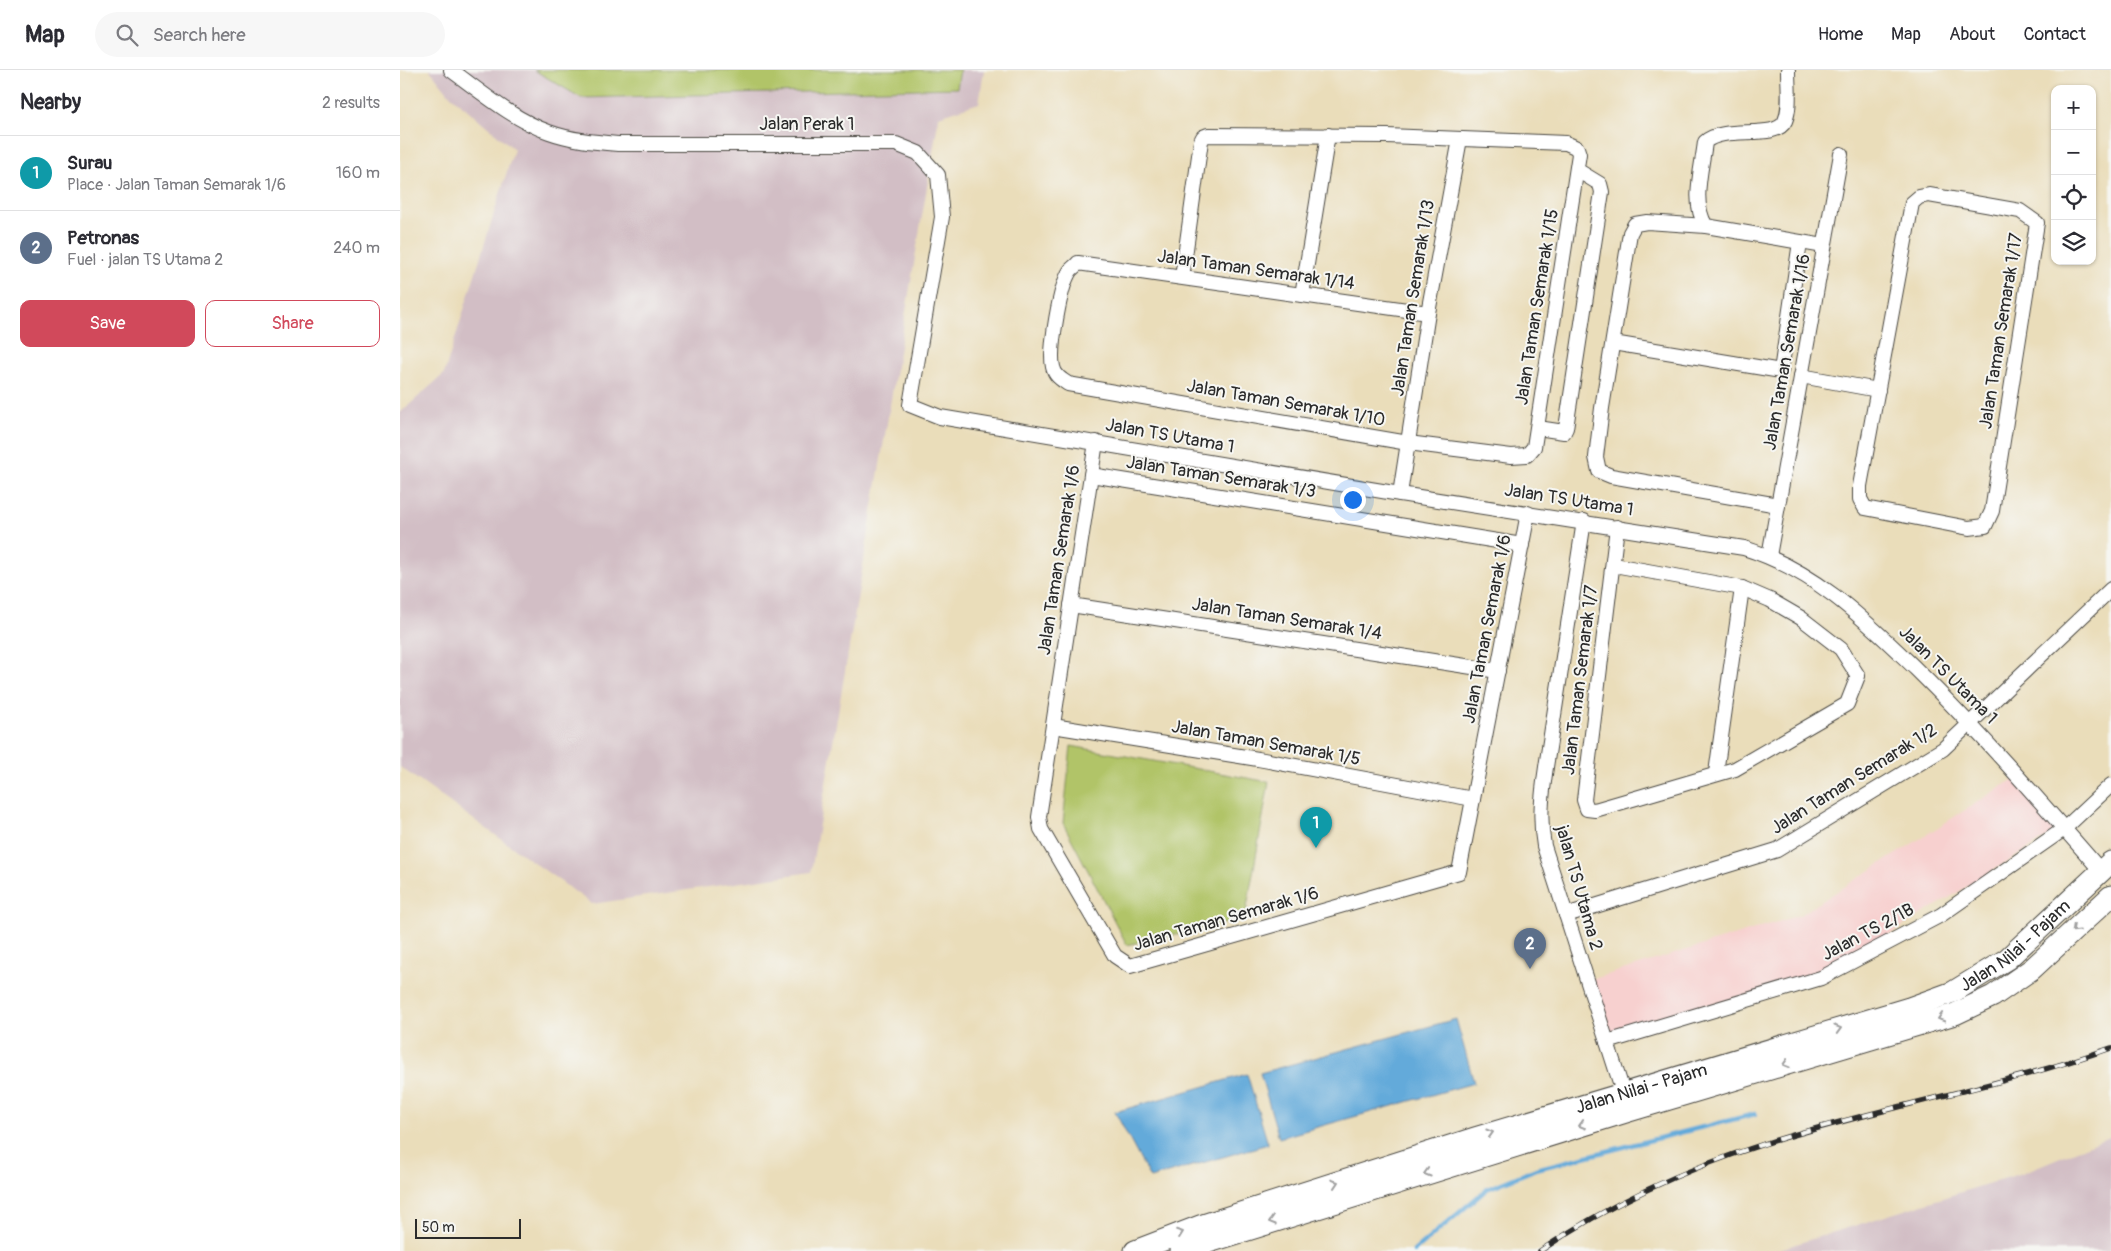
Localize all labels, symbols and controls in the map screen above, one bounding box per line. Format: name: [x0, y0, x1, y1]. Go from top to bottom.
search box: [95, 12, 445, 57]
text: Map: [25, 20, 65, 49]
icon: search: [113, 21, 141, 49]
text: Search here: [153, 23, 246, 47]
text: Home: [1818, 23, 1863, 46]
text: Map: [1891, 23, 1921, 46]
text: About: [1949, 23, 1995, 46]
text: Contact: [2023, 23, 2086, 46]
map controls: [2051, 85, 2096, 265]
button: +: [2051, 85, 2096, 130]
text: Nearby: [20, 89, 81, 116]
text: 2 results: [322, 93, 380, 113]
street label: Jalan Perak 1: [759, 113, 855, 136]
button: −: [2051, 130, 2096, 175]
text: Surau: [67, 151, 112, 175]
text: 1: [33, 163, 39, 183]
text: 160 m: [336, 163, 380, 183]
text: Place · Jalan Taman Semarak 1/6: [67, 175, 286, 195]
button: locate: [2051, 175, 2096, 220]
street label: Jalan Taman Semarak 1/13: [1386, 198, 1440, 398]
street label: Jalan Taman Semarak 1/15: [1510, 207, 1564, 407]
button: layers: [2051, 220, 2096, 265]
text: Petronas: [67, 226, 139, 250]
street label: Jalan Taman Semarak 1/17: [1974, 231, 2028, 431]
text: 2: [32, 238, 40, 258]
text: 240 m: [333, 238, 380, 258]
street label: Jalan Taman Semarak 1/14: [1156, 245, 1357, 295]
text: Fuel · jalan TS Utama 2: [67, 250, 223, 270]
street label: Jalan Taman Semarak 1/16: [1758, 252, 1816, 452]
button: Save: [20, 300, 195, 347]
button: Share: [205, 300, 380, 347]
street label: Jalan Taman Semarak 1/10: [1185, 374, 1387, 432]
street label: Jalan TS Utama 1: [1104, 413, 1236, 459]
street label: Jalan Taman Semarak 1/3: [1125, 451, 1317, 503]
street label: Jalan Taman Semarak 1/6: [1033, 463, 1085, 657]
street label: Jalan TS Utama 1: [1503, 478, 1635, 522]
your location: [1340, 487, 1366, 513]
street label: Jalan Taman Semarak 1/6: [1457, 533, 1517, 725]
street label: Jalan Taman Semarak 1/7: [1557, 583, 1603, 776]
street label: Jalan Taman Semarak 1/4: [1190, 593, 1384, 645]
street label: Jalan TS Utama 1: [1894, 621, 2002, 729]
street label: Jalan Taman Semarak 1/5: [1170, 715, 1362, 771]
street label: Jalan Taman Semarak 1/2: [1767, 718, 1941, 840]
pin: 1: [1300, 807, 1332, 848]
street label: jalan TS Utama 2: [1550, 822, 1608, 953]
street label: Jalan Taman Semarak 1/6: [1130, 881, 1322, 957]
street label: Jalan Nilai - Pajam: [1955, 894, 2075, 997]
street label: Jalan TS 2/1B: [1818, 898, 1918, 966]
one-way arrow: [2072, 923, 2081, 932]
pin: 2: [1514, 928, 1546, 969]
one-way arrow: [1938, 1013, 1946, 1023]
one-way arrow: [1833, 1025, 1841, 1035]
street label: Jalan Nilai - Pajam: [1573, 1058, 1710, 1119]
one-way arrow: [1782, 1059, 1790, 1069]
one-way arrow: [1579, 1120, 1587, 1130]
one-way arrow: [1485, 1129, 1493, 1139]
one-way arrow: [1424, 1168, 1432, 1178]
one-way arrow: [1330, 1179, 1339, 1189]
scale bar: [415, 1216, 521, 1239]
one-way arrow: [1268, 1216, 1277, 1226]
text: 50 m: [422, 1219, 455, 1236]
one-way arrow: [1175, 1229, 1184, 1239]

